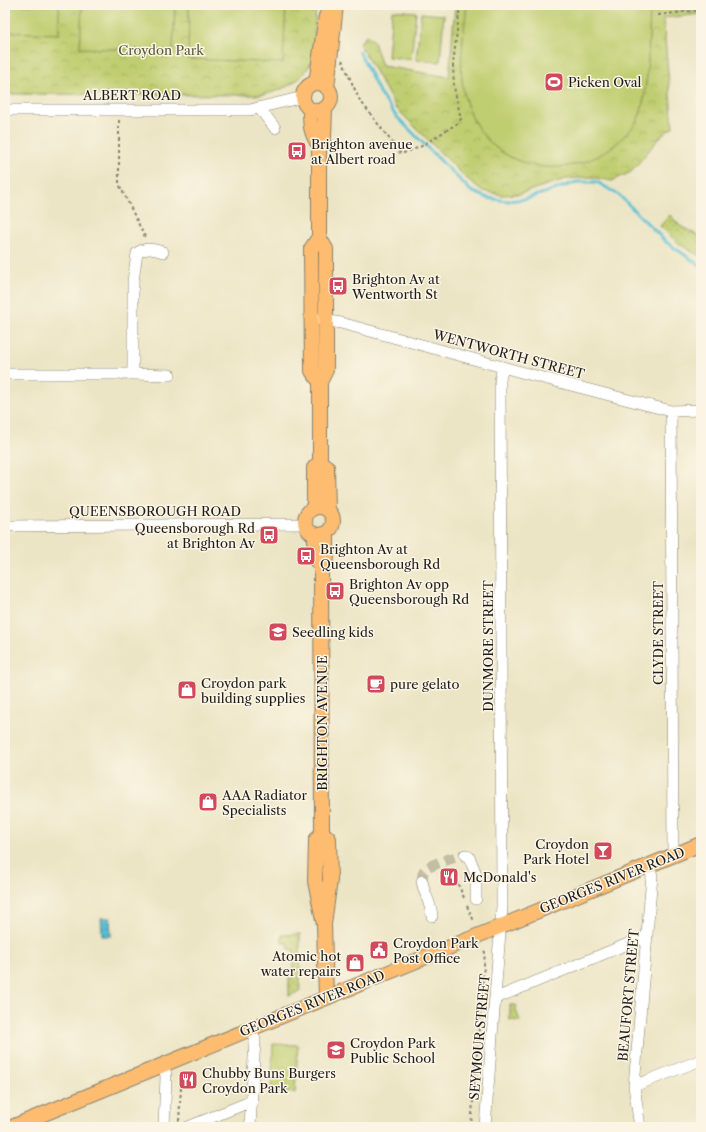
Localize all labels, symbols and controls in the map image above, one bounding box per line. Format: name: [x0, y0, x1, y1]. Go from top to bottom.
park label: Croydon Park: [118, 42, 204, 58]
sports icon: Picken Oval: [543, 71, 565, 93]
place label: Picken Oval: [568, 74, 642, 90]
street label: ALBERT ROAD: [82, 87, 181, 103]
place label: Brighton avenue at Albert road: [311, 136, 413, 167]
bus stop icon: Brighton avenue at Albert road: [286, 140, 308, 162]
place label: Brighton Av at Wentworth St: [351, 271, 440, 302]
bus stop icon: Brighton Av at Wentworth St: [327, 275, 349, 297]
street label: WENTWORTH STREET: [430, 326, 587, 382]
street label: QUEENSBOROUGH ROAD: [69, 503, 241, 519]
place label: Queensborough Rd at Brighton Av: [135, 520, 256, 551]
bus stop icon: Queensborough Rd at Brighton Av: [258, 524, 280, 546]
place label: Brighton Av at Queensborough Rd: [320, 541, 440, 572]
bus stop icon: Brighton Av at Queensborough Rd: [295, 545, 317, 567]
place label: Brighton Av opp Queensborough Rd: [349, 576, 469, 607]
bus stop icon: Brighton Av opp Queensborough Rd: [324, 580, 346, 602]
street label: DUNMORE STREET: [480, 580, 496, 712]
street label: CLYDE STREET: [650, 581, 666, 685]
school or university icon: Seedling kids: [267, 621, 289, 643]
place label: Seedling kids: [292, 624, 374, 640]
street label: BRIGHTON AVENUE: [314, 655, 330, 791]
cafe icon: pure gelato: [365, 673, 387, 695]
place label: Croydon park building supplies: [201, 675, 306, 706]
place label: pure gelato: [390, 676, 459, 692]
shop icon: Croydon park building supplies: [176, 679, 198, 701]
place label: AAA Radiator Specialists: [221, 787, 308, 818]
shop icon: AAA Radiator Specialists: [197, 791, 219, 813]
place label: Croydon Park Hotel: [523, 836, 589, 867]
bar icon: Croydon Park Hotel: [592, 840, 614, 862]
street label: GEORGES RIVER ROAD: [537, 844, 687, 916]
restaurant icon: McDonald's: [438, 866, 460, 888]
place label: McDonald's: [463, 869, 537, 885]
street label: BEAUFORT STREET: [614, 928, 642, 1062]
place label: Croydon Park Post Office: [393, 935, 479, 966]
public building icon: Croydon Park Post Office: [368, 939, 390, 961]
place label: Atomic hot water repairs: [260, 948, 341, 979]
shop icon: Atomic hot water repairs: [344, 952, 366, 974]
street label: GEORGES RIVER ROAD: [237, 967, 387, 1039]
street label: SEYMOUR STREET: [466, 973, 493, 1101]
place label: Croydon Park Public School: [350, 1035, 436, 1066]
school or university icon: Croydon Park Public School: [325, 1039, 347, 1061]
place label: Chubby Buns Burgers Croydon Park: [202, 1065, 336, 1096]
restaurant icon: Chubby Buns Burgers Croydon Park: [177, 1069, 199, 1091]

